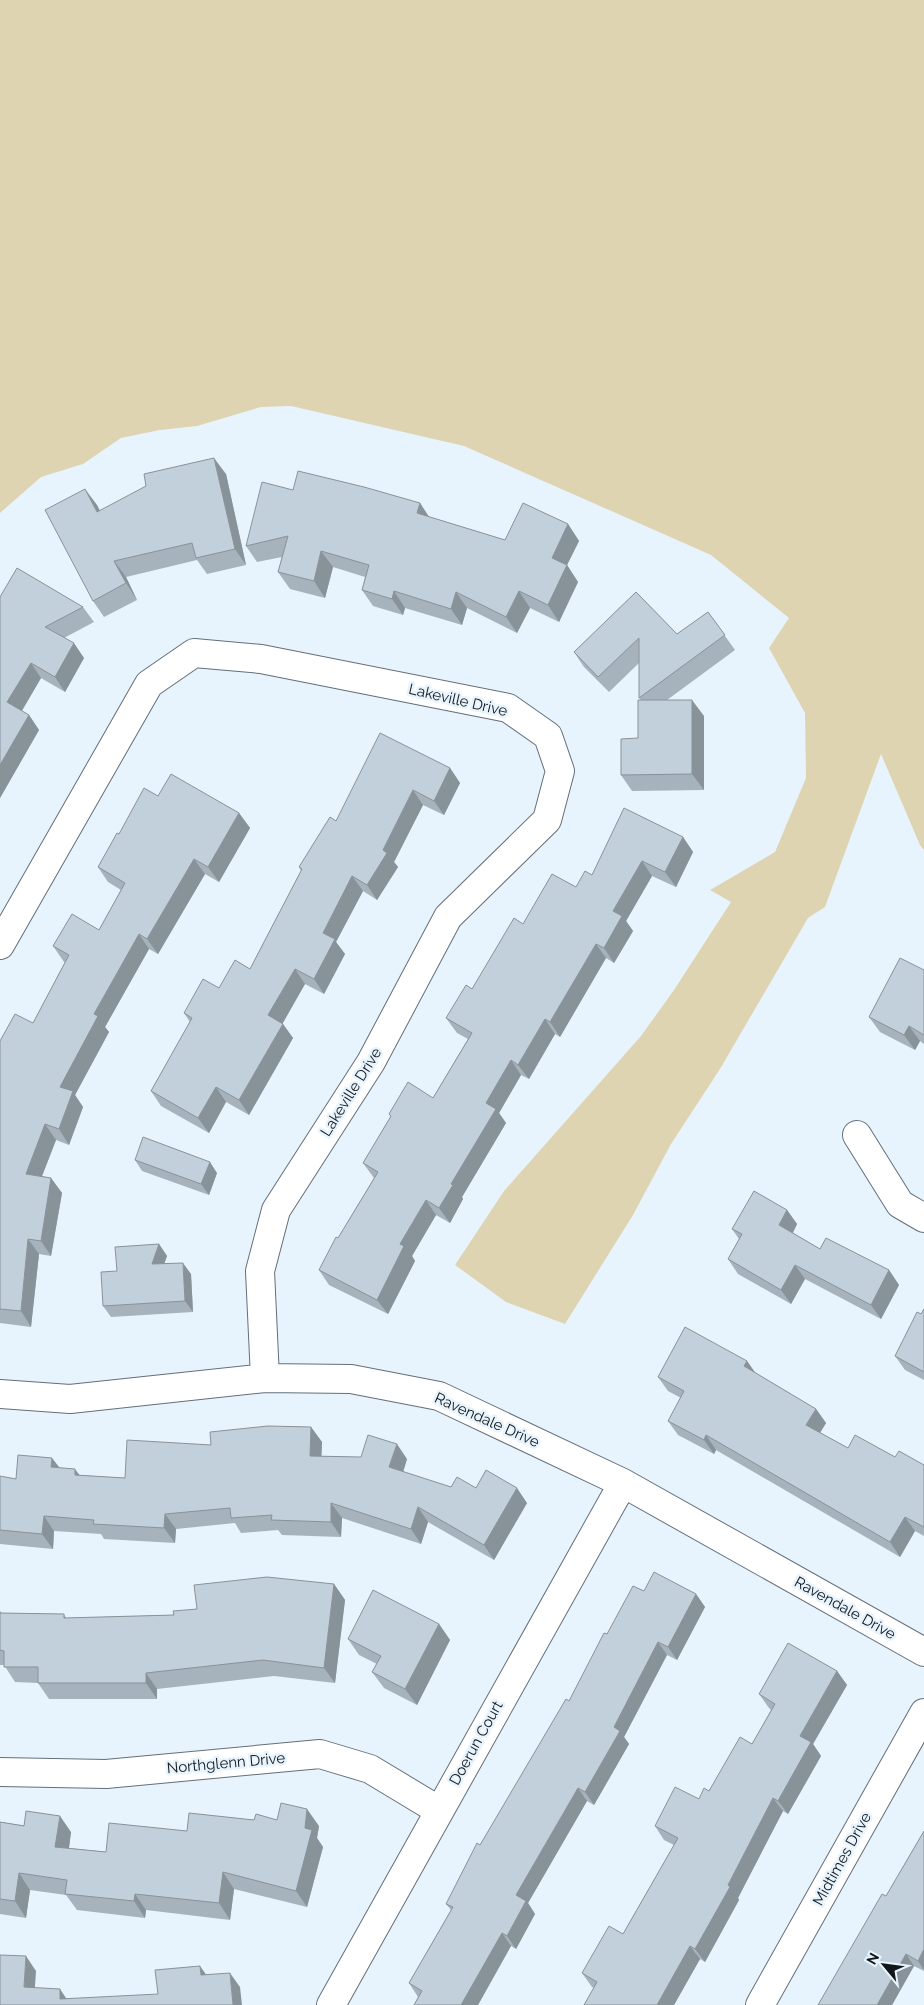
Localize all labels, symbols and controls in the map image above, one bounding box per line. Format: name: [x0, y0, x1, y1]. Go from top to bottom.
street label: Lakeville Drive: [407, 680, 509, 720]
street label: Lakeville Drive: [317, 1044, 385, 1140]
street label: Ravendale Drive: [432, 1389, 542, 1451]
street label: Ravendale Drive: [791, 1573, 899, 1643]
street label: Doerun Court: [445, 1698, 507, 1788]
street label: Northglenn Drive: [166, 1749, 286, 1777]
street label: Midtimes Drive: [809, 1809, 875, 1909]
north arrow: [859, 1940, 909, 1990]
text: N: [863, 1950, 882, 1967]

